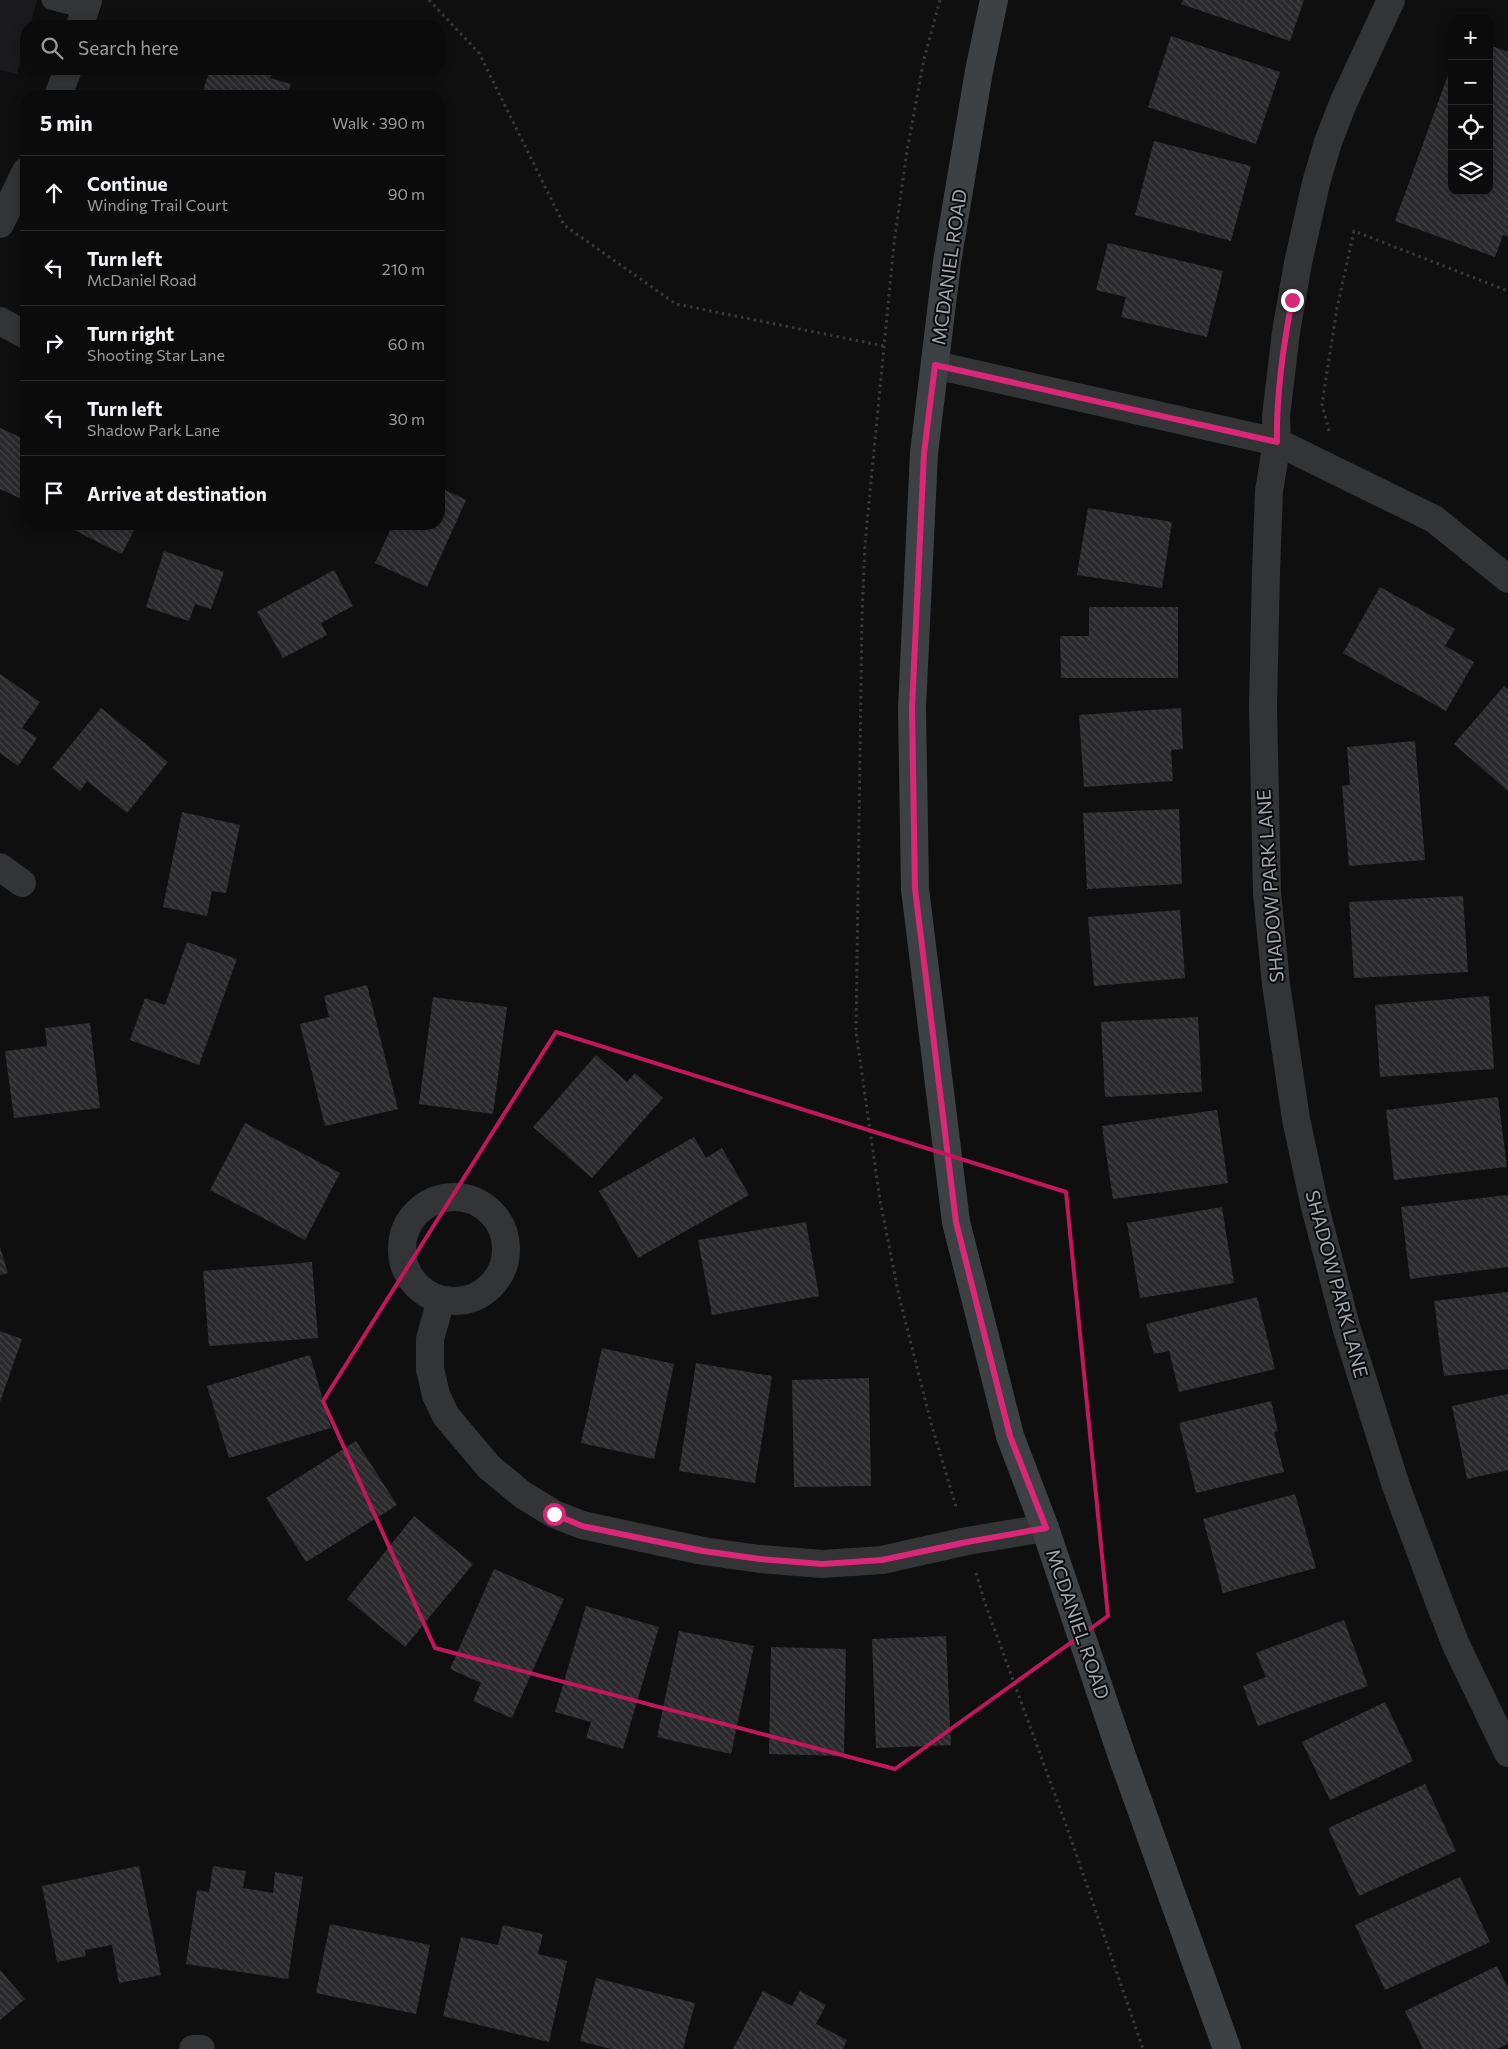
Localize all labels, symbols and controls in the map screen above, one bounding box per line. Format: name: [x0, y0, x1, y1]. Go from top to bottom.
map controls: [1448, 15, 1493, 195]
button: +: [1448, 15, 1493, 60]
search box: [20, 20, 445, 75]
icon: search: [38, 34, 66, 62]
text: Search here: [78, 36, 178, 59]
button: −: [1448, 60, 1493, 105]
button: locate: [1448, 105, 1493, 150]
text: 5 min: [40, 110, 93, 135]
text: Walk · 390 m: [332, 113, 425, 132]
button: layers: [1448, 150, 1493, 195]
text: Continue: [87, 172, 167, 195]
icon: ahead: [40, 179, 68, 207]
text: 90 m: [388, 184, 425, 203]
street label: MCDANIEL ROAD: [926, 187, 971, 346]
text: Winding Trail Court: [87, 195, 228, 214]
text: Turn left: [87, 247, 162, 270]
icon: left: [40, 254, 68, 282]
text: 210 m: [382, 259, 425, 278]
text: McDaniel Road: [87, 270, 197, 289]
route end: [1281, 289, 1304, 312]
text: Turn right: [87, 322, 174, 345]
icon: right: [40, 329, 68, 357]
text: 60 m: [388, 334, 425, 353]
text: Shooting Star Lane: [87, 345, 225, 364]
text: Turn left: [87, 397, 162, 420]
icon: left: [40, 404, 68, 432]
text: 30 m: [388, 409, 425, 428]
text: Shadow Park Lane: [87, 420, 220, 439]
icon: arrive: [40, 479, 68, 507]
text: Arrive at destination: [87, 482, 267, 505]
street label: SHADOW PARK LANE: [1251, 789, 1288, 983]
street label: SHADOW PARK LANE: [1301, 1188, 1374, 1380]
route start: [543, 1503, 566, 1526]
street label: MCDANIEL ROAD: [1042, 1546, 1115, 1702]

